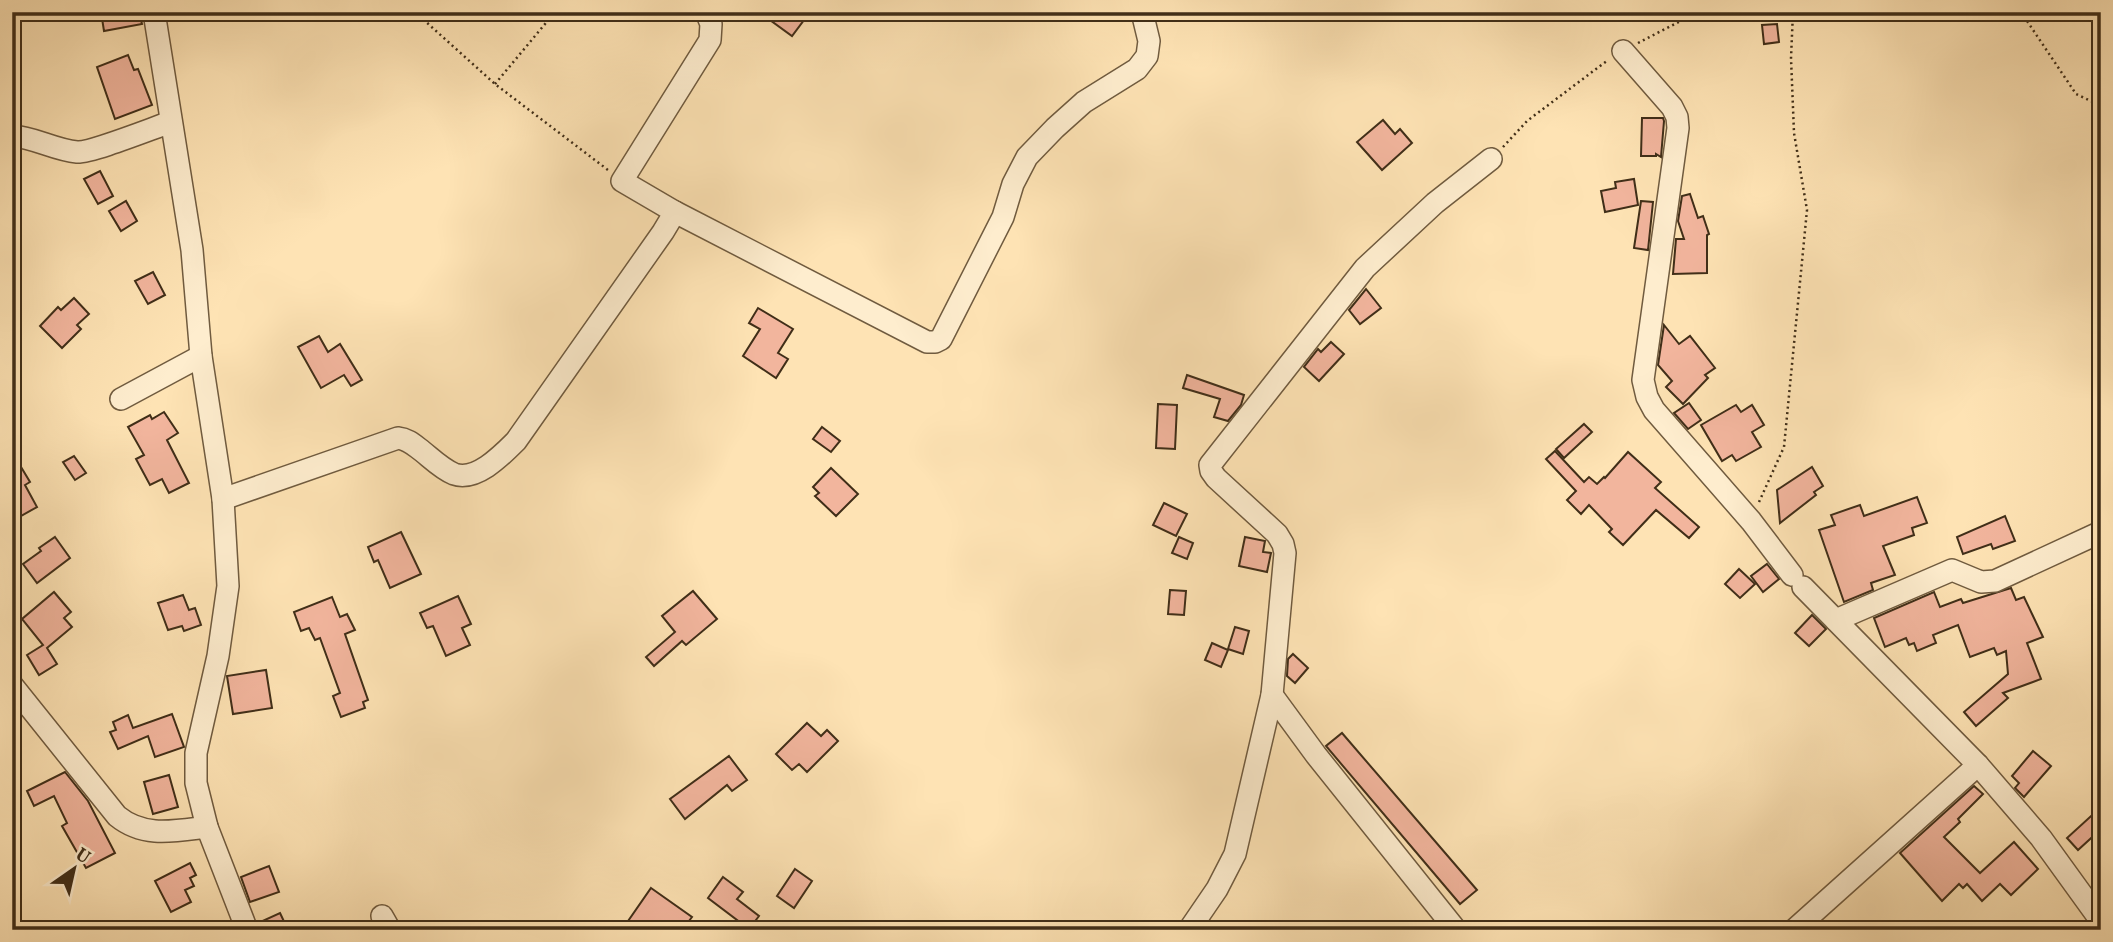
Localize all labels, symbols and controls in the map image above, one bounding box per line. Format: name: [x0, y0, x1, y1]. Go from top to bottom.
north arrow: [38, 834, 108, 904]
text: U: [70, 842, 95, 871]

